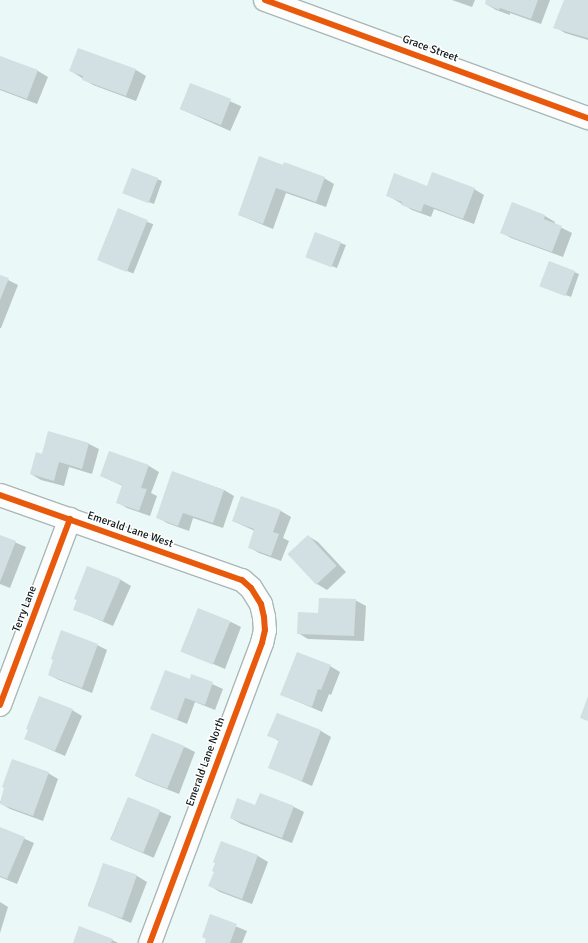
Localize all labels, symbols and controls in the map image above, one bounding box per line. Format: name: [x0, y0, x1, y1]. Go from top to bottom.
street label: Grace Street: [400, 33, 460, 65]
street label: Emerald Lane West: [85, 509, 175, 551]
street label: Terry Lane: [10, 584, 40, 634]
street label: Emerald Lane North: [184, 716, 228, 808]

